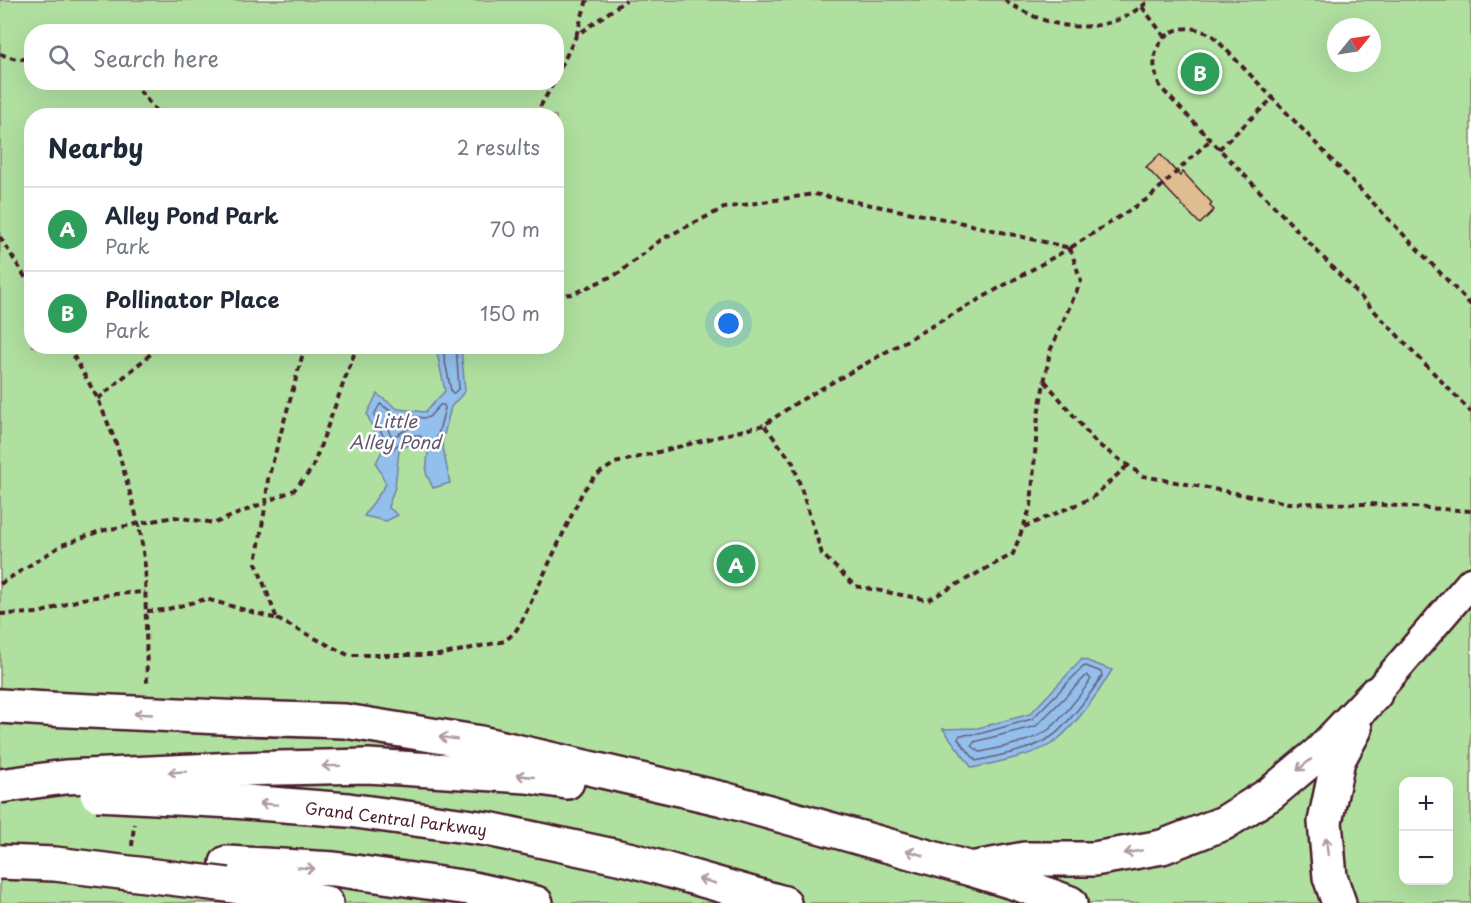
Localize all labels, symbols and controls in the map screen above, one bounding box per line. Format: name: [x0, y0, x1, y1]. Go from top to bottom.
north arrow: [1327, 18, 1381, 72]
search box: [24, 24, 564, 90]
icon: search: [45, 41, 78, 74]
text: Search here: [93, 41, 219, 74]
pin: B: [1180, 50, 1220, 94]
text: Nearby: [48, 128, 143, 167]
text: 2 results: [457, 132, 540, 162]
text: Alley Pond Park: [105, 198, 279, 231]
text: A: [60, 214, 75, 244]
text: 70 m: [490, 214, 540, 244]
text: Park: [105, 231, 150, 261]
text: Pollinator Place: [105, 282, 279, 315]
text: B: [61, 298, 74, 328]
text: 150 m: [480, 298, 540, 328]
your location: [714, 309, 743, 338]
text: Park: [105, 315, 150, 345]
water label: Little Alley Pond: [349, 407, 444, 455]
pin: A: [716, 542, 756, 586]
one-way arrow: [133, 708, 153, 719]
one-way arrow: [438, 732, 458, 743]
one-way arrow: [1296, 759, 1312, 772]
one-way arrow: [321, 761, 341, 772]
one-way arrow: [168, 766, 188, 777]
one-way arrow: [516, 770, 536, 781]
map controls: [1399, 777, 1453, 885]
button: +: [1399, 777, 1453, 831]
street label: Grand Central Parkway: [304, 795, 488, 841]
one-way arrow: [259, 798, 279, 809]
button: −: [1399, 831, 1453, 885]
one-way arrow: [1321, 837, 1332, 857]
one-way arrow: [906, 847, 925, 858]
one-way arrow: [1123, 847, 1143, 858]
one-way arrow: [296, 862, 316, 873]
one-way arrow: [698, 875, 717, 886]

